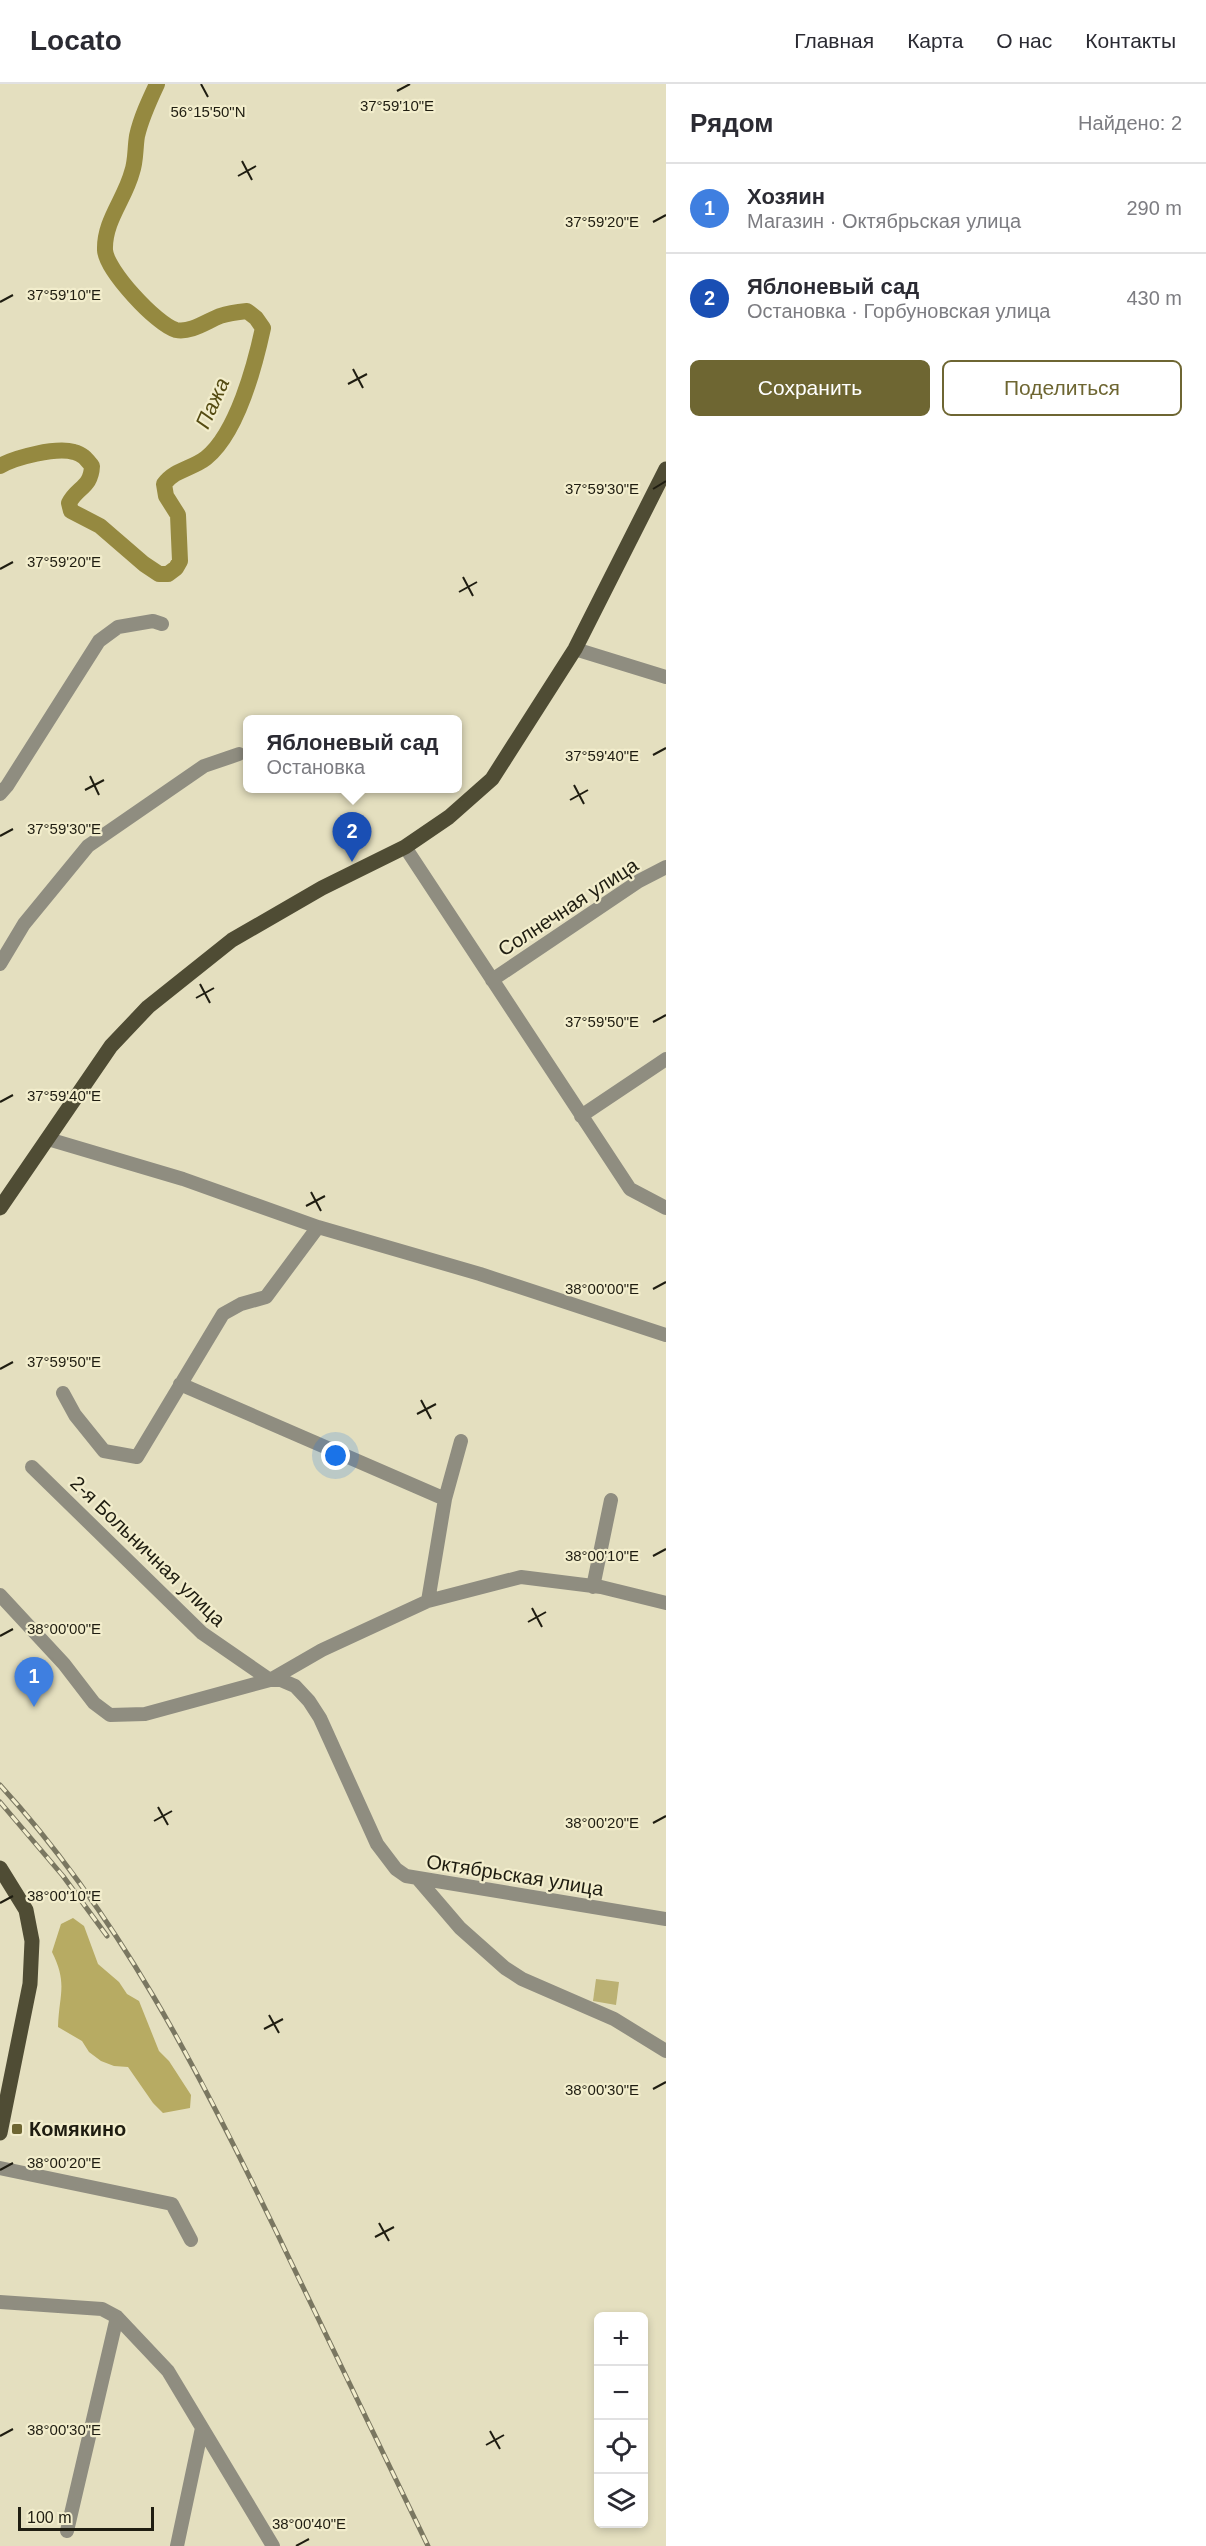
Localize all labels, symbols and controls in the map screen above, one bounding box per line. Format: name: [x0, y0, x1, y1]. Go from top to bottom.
text: Locato: [30, 25, 122, 56]
text: Главная: [794, 29, 874, 52]
text: Карта: [907, 29, 963, 52]
text: О нас: [996, 29, 1052, 52]
text: Контакты: [1085, 29, 1176, 52]
text: 37°59'10"E: [360, 97, 434, 114]
text: 56°15'50"N: [170, 103, 246, 120]
text: Рядом: [690, 108, 773, 138]
text: Найдено: 2: [1078, 112, 1182, 134]
text: Хозяин: [747, 184, 825, 209]
text: 1: [704, 197, 715, 219]
text: 290 m: [1126, 197, 1182, 219]
text: Магазин · Октябрьская улица: [747, 210, 1021, 232]
text: 37°59'20"E: [565, 213, 639, 230]
text: Яблоневый сад: [747, 274, 919, 299]
text: 37°59'10"E: [27, 286, 101, 303]
text: 2: [704, 287, 715, 309]
text: 430 m: [1126, 287, 1182, 309]
text: Остановка · Горбуновская улица: [747, 300, 1051, 322]
button: Сохранить: [690, 360, 930, 416]
button: Поделиться: [942, 360, 1182, 416]
water label: Пажа: [191, 374, 233, 432]
text: 37°59'30"E: [565, 480, 639, 497]
text: 37°59'20"E: [27, 553, 101, 570]
popup: [243, 715, 462, 793]
text: Яблоневый сад: [266, 730, 439, 755]
text: 37°59'40"E: [565, 747, 639, 764]
text: Остановка: [266, 756, 365, 778]
pin: 2: [332, 812, 372, 862]
text: 37°59'30"E: [27, 820, 101, 837]
street label: Солнечная улица: [494, 853, 643, 960]
text: 37°59'50"E: [565, 1013, 639, 1030]
text: 37°59'40"E: [27, 1087, 101, 1104]
text: 38°00'00"E: [565, 1280, 639, 1297]
text: 37°59'50"E: [27, 1353, 101, 1370]
your location: [321, 1441, 350, 1470]
street label: 2-я Больничная улица: [66, 1471, 230, 1631]
text: 38°00'10"E: [565, 1547, 639, 1564]
text: 38°00'00"E: [27, 1620, 101, 1637]
pin: 1: [15, 1658, 54, 1707]
text: 38°00'20"E: [565, 1814, 639, 1831]
street label: Октябрьская улица: [425, 1850, 606, 1900]
text: 38°00'10"E: [27, 1887, 101, 1904]
text: 38°00'30"E: [565, 2081, 639, 2098]
place label: Комякино: [29, 2118, 126, 2140]
marker: Комякино: [10, 2122, 24, 2136]
text: 38°00'20"E: [27, 2154, 101, 2171]
map controls: [594, 2312, 648, 2528]
button: +: [594, 2312, 648, 2366]
button: −: [594, 2366, 648, 2420]
button: locate: [594, 2420, 648, 2474]
text: 38°00'30"E: [27, 2421, 101, 2438]
button: layers: [594, 2474, 648, 2528]
scale bar: [18, 2504, 154, 2532]
text: 100 m: [27, 2509, 71, 2526]
text: 38°00'40"E: [272, 2515, 346, 2532]

